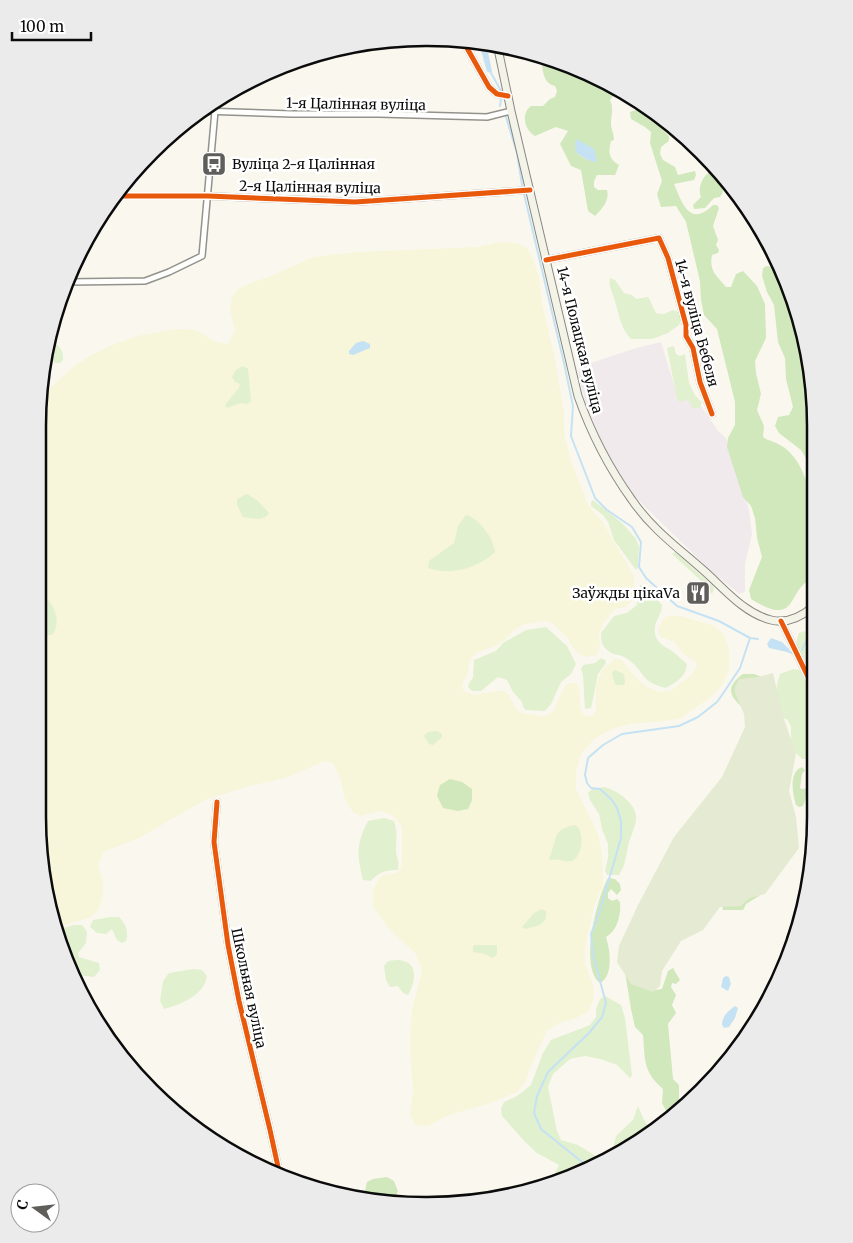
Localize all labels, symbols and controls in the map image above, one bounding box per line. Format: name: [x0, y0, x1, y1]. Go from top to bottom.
scale bar: [12, 10, 91, 42]
text: 100 m: [20, 17, 64, 36]
street label: 1-я Цалінная вуліца: [286, 94, 427, 114]
bus stop icon: Вуліца 2-я Цалінная: [201, 151, 227, 177]
place label: Вуліца 2-я Цалінная: [232, 155, 375, 173]
street label: 2-я Цалінная вуліца: [239, 177, 382, 197]
street label: 14-я вуліца Бебеля: [671, 257, 723, 389]
street label: 14-я Полацкая вуліца: [553, 265, 607, 416]
restaurant icon: Заўжды цікаVа: [685, 580, 711, 606]
place label: Заўжды цікаVа: [572, 584, 680, 602]
street label: Школьная вуліца: [227, 926, 271, 1050]
north arrow: [10, 1183, 60, 1233]
text: С: [13, 1198, 32, 1211]

